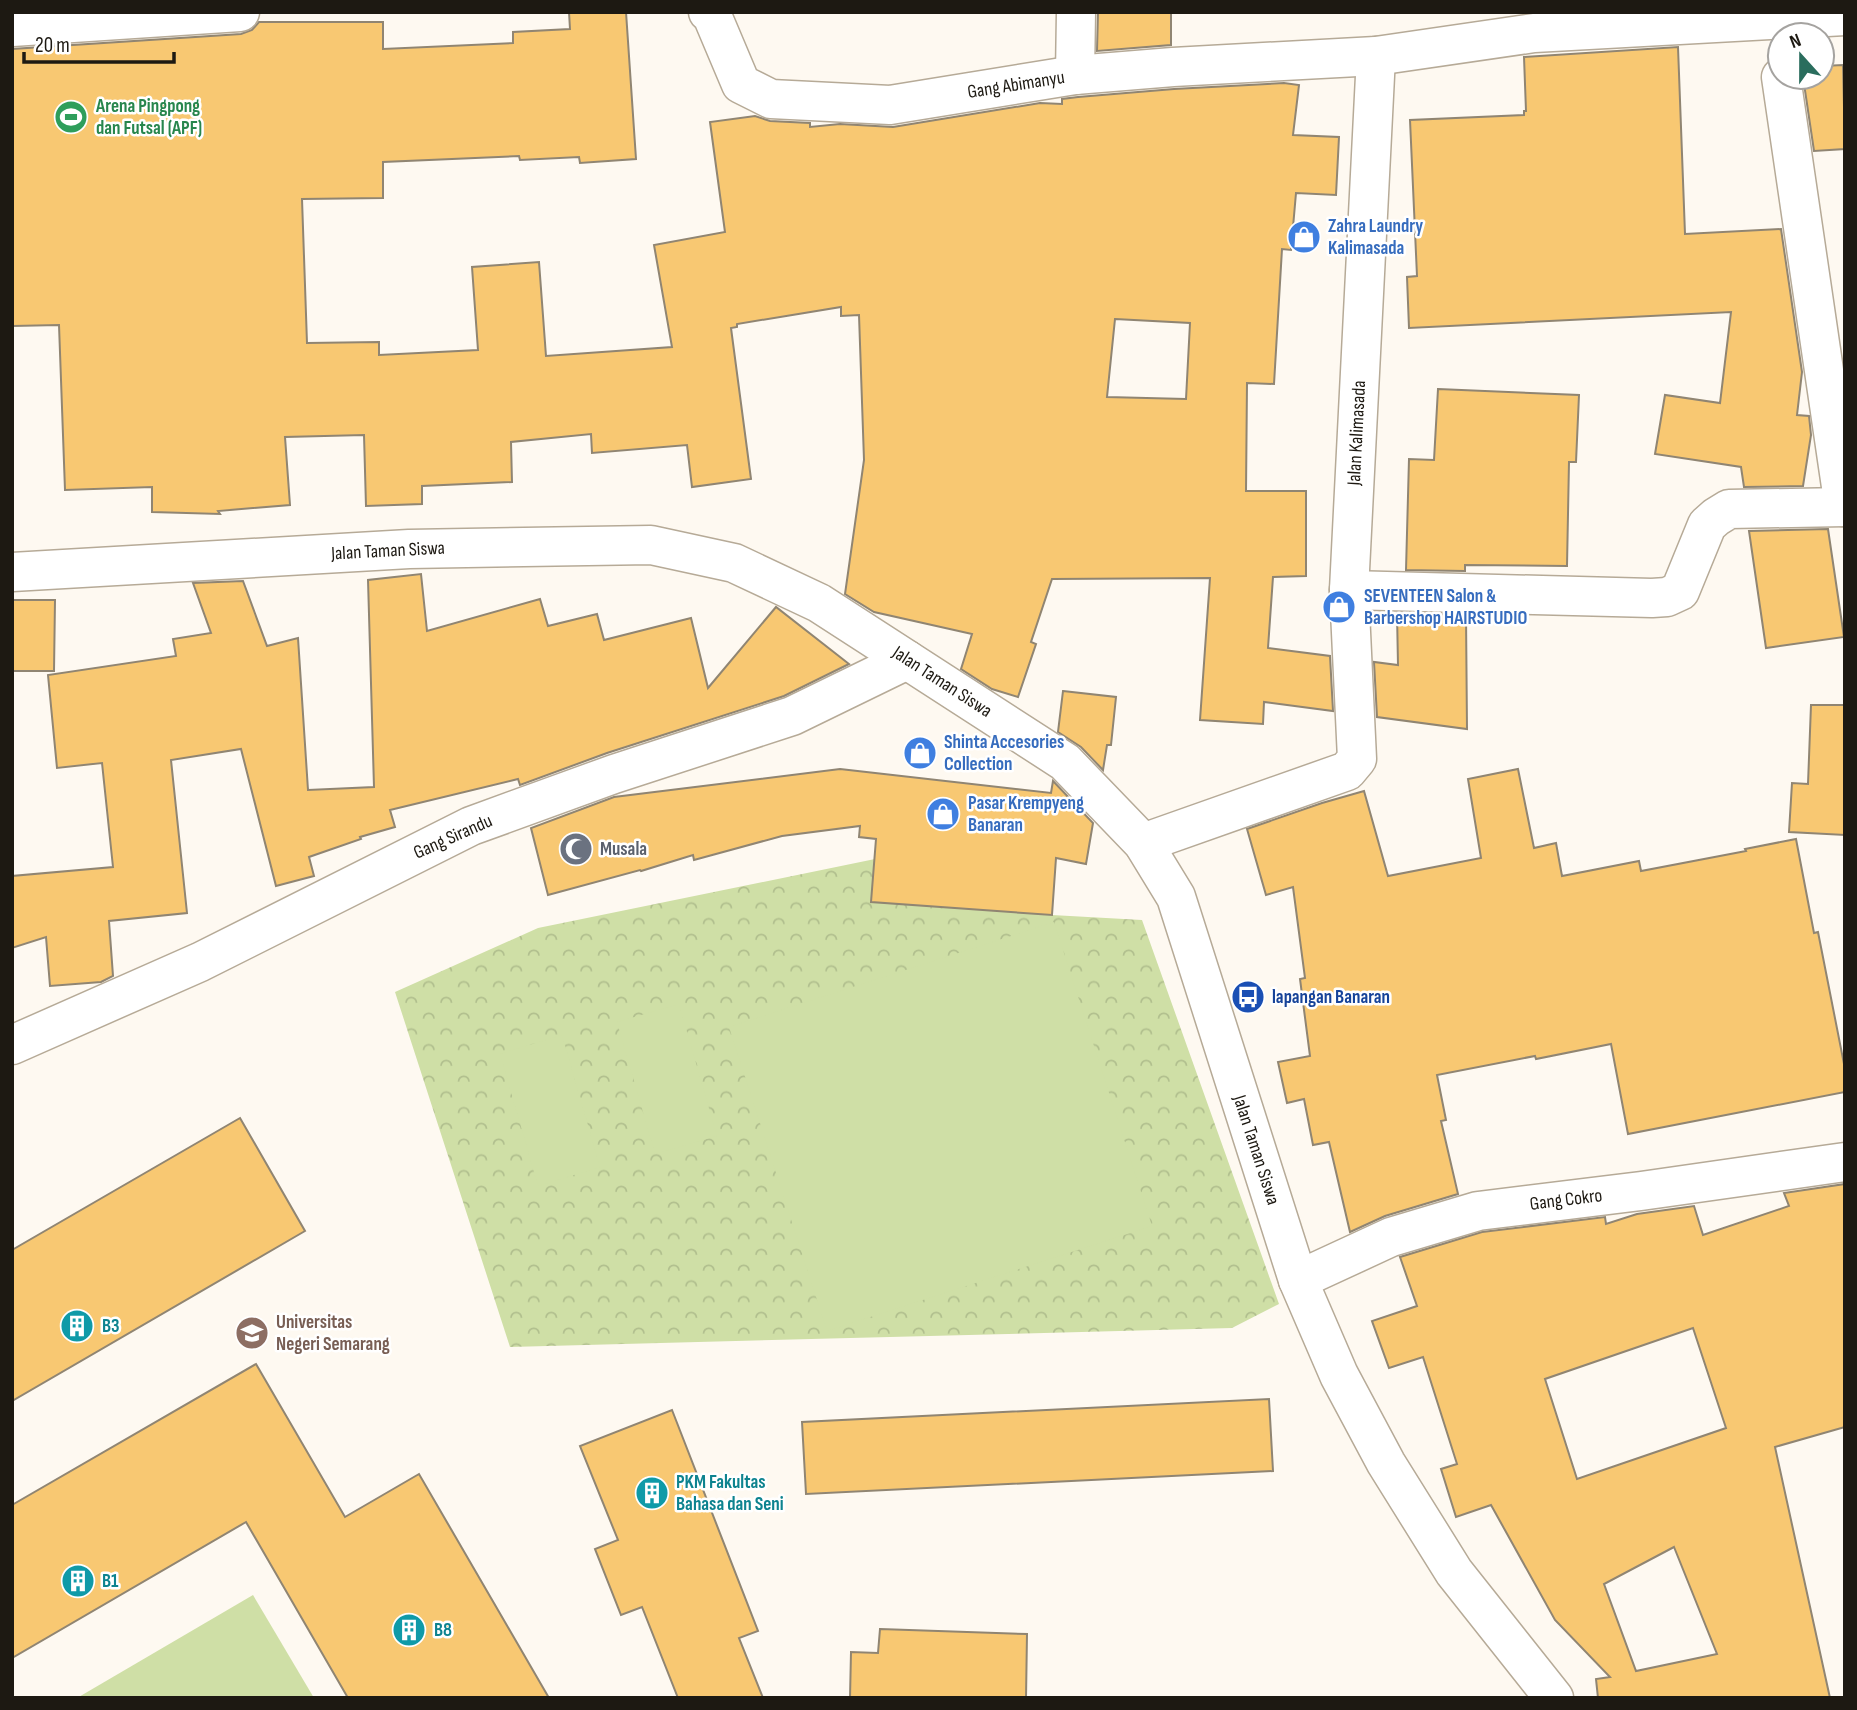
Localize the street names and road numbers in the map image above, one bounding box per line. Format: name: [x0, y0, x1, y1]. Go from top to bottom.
street label: Gang Abimanyu: [966, 66, 1066, 104]
street label: Jalan Kalimasada: [1343, 380, 1371, 487]
street label: Jalan Taman Siswa: [330, 537, 445, 566]
street label: Jalan Taman Siswa: [887, 641, 996, 723]
street label: Gang Sirandu: [410, 810, 496, 864]
street label: Jalan Taman Siswa: [1227, 1091, 1285, 1208]
street label: Gang Cokro: [1529, 1184, 1603, 1216]

